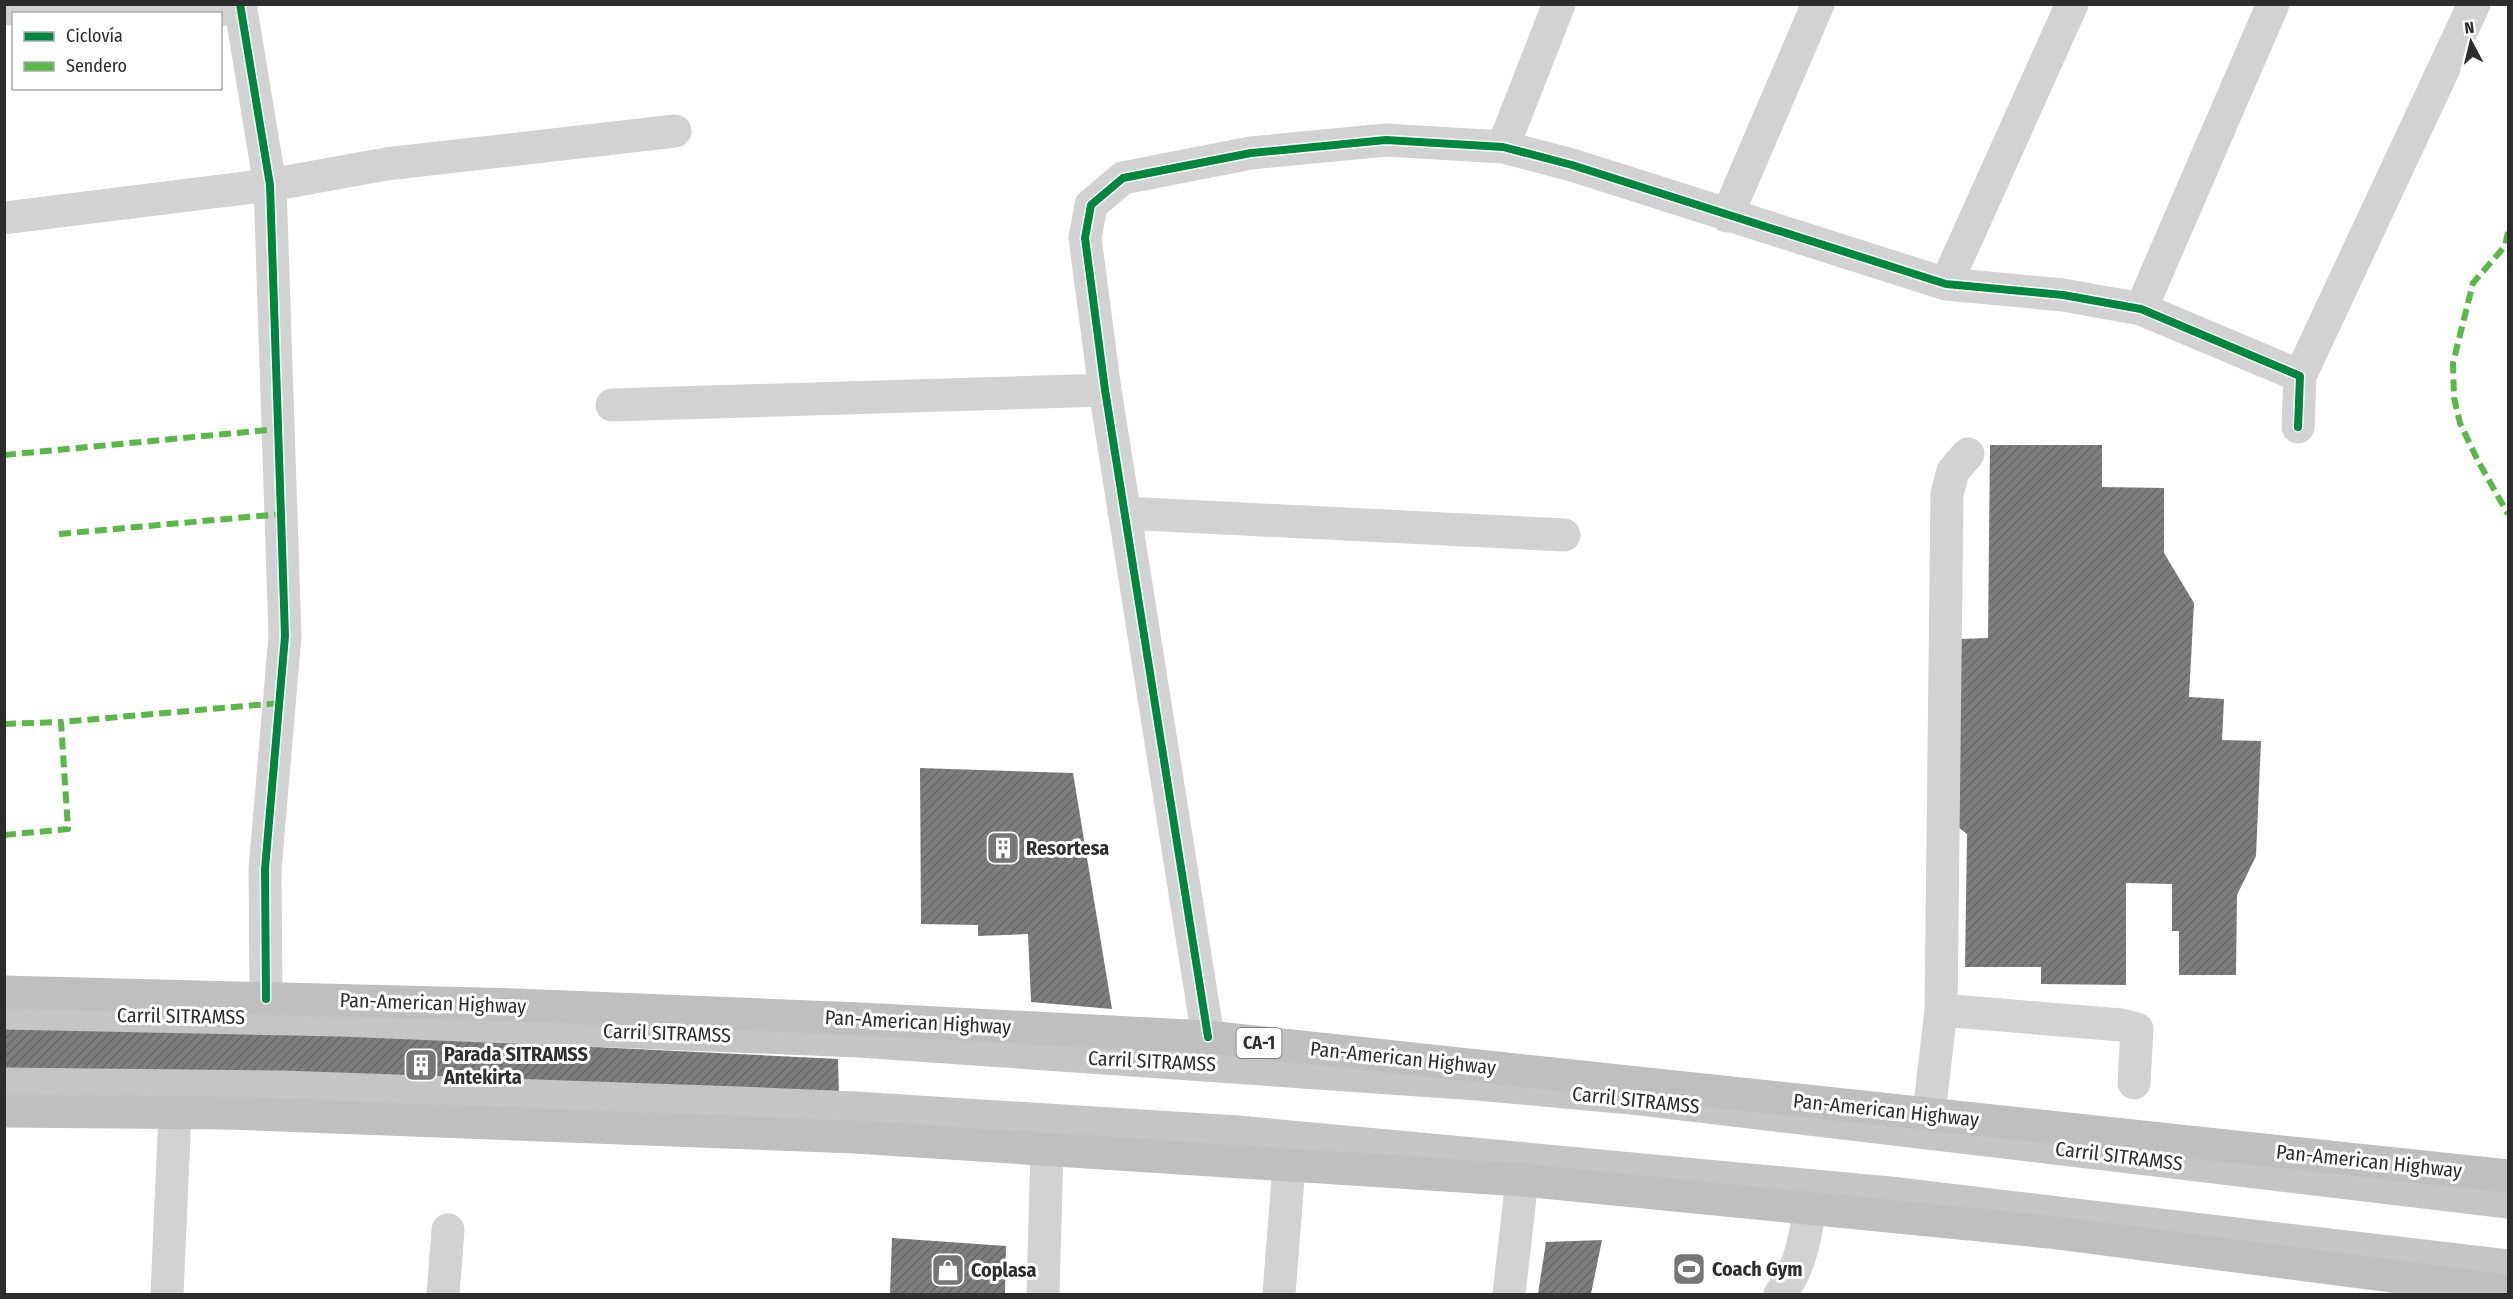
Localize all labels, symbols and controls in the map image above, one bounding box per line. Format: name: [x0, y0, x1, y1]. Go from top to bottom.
legend: [12, 12, 222, 90]
north arrow: [2441, 12, 2501, 72]
text: N: [2463, 18, 2475, 38]
text: Ciclovía: [66, 25, 123, 47]
text: Sendero: [66, 55, 127, 77]
building icon: Resortesa: [985, 830, 1021, 866]
place label: Resortesa: [1026, 836, 1109, 860]
street label: Pan-American Highway: [339, 988, 527, 1018]
street label: Carril SITRAMSS: [117, 1003, 245, 1029]
street label: Pan-American Highway: [824, 1005, 1012, 1039]
street label: Carril SITRAMSS: [603, 1019, 732, 1047]
road number: CA-1: [1236, 1028, 1282, 1058]
street label: Pan-American Highway: [1309, 1036, 1497, 1080]
place label: Parada SITRAMSS Antekirta: [443, 1042, 588, 1089]
street label: Carril SITRAMSS: [1087, 1046, 1217, 1076]
building icon: Parada SITRAMSS Antekirta: [403, 1047, 439, 1083]
street label: Carril SITRAMSS: [1571, 1081, 1701, 1119]
street label: Pan-American Highway: [1792, 1088, 1980, 1132]
street label: Carril SITRAMSS: [2054, 1136, 2184, 1176]
street label: Pan-American Highway: [2275, 1139, 2463, 1183]
sports icon: Coach Gym: [1671, 1251, 1707, 1287]
shop icon: Coplasa: [930, 1252, 966, 1288]
place label: Coach Gym: [1712, 1257, 1802, 1281]
place label: Coplasa: [971, 1258, 1036, 1282]

